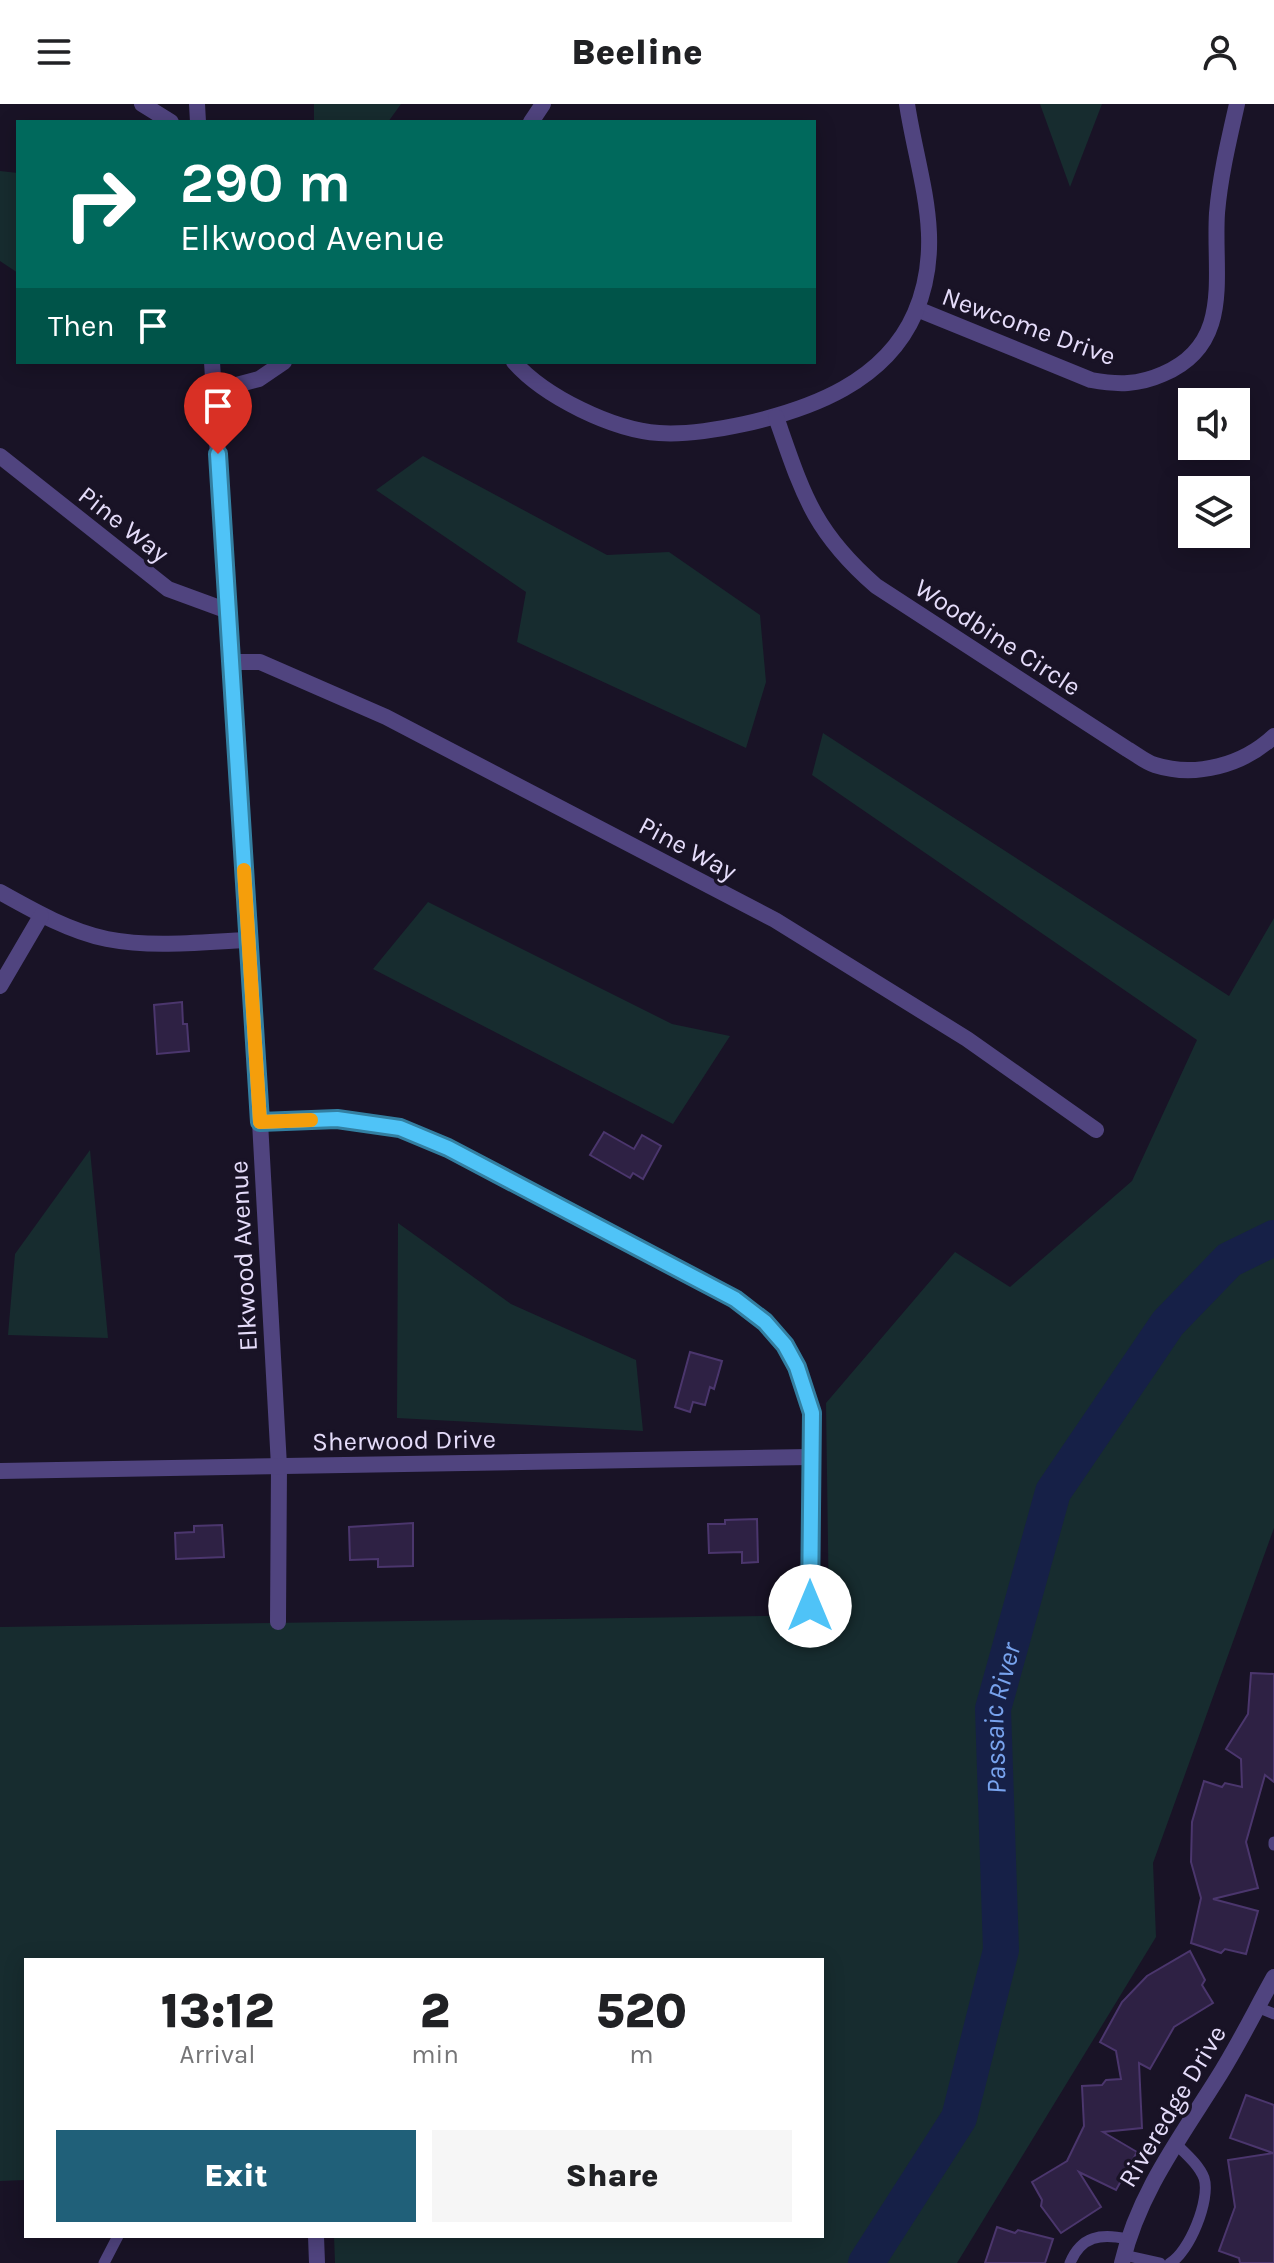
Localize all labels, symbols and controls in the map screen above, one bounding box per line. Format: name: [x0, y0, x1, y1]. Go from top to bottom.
icon: menu: [32, 30, 76, 74]
icon: person: [1198, 30, 1242, 74]
text: Beeline: [571, 31, 703, 73]
text: 290 m: [180, 150, 351, 215]
icon: right: [48, 152, 152, 256]
text: Elkwood Avenue: [180, 217, 444, 259]
street label: Newcome Drive: [938, 281, 1120, 372]
icon: arrive: [131, 304, 175, 348]
text: Then: [48, 308, 115, 344]
pin: [184, 372, 252, 454]
icon: arrive: [196, 384, 240, 428]
map controls: [1178, 388, 1250, 548]
button: sound: [1178, 388, 1250, 460]
button: layers: [1178, 476, 1250, 548]
street label: Pine Way: [72, 479, 175, 569]
street label: Woodbine Circle: [909, 572, 1087, 703]
street label: Pine Way: [634, 810, 742, 887]
street label: Elkwood Avenue: [223, 1160, 264, 1352]
street label: Sherwood Drive: [312, 1423, 496, 1458]
position arrow: [768, 1564, 852, 1648]
water label: Passaic River: [977, 1638, 1028, 1795]
text: 13:12: [161, 1983, 274, 2039]
text: 2: [420, 1983, 450, 2039]
text: 520: [596, 1983, 687, 2039]
street label: Riveredge Drive: [1112, 2020, 1233, 2193]
text: Arrival: [179, 2039, 256, 2070]
text: min: [411, 2039, 459, 2070]
text: m: [629, 2039, 654, 2070]
button: Exit: [56, 2130, 416, 2222]
button: Share: [432, 2130, 792, 2222]

